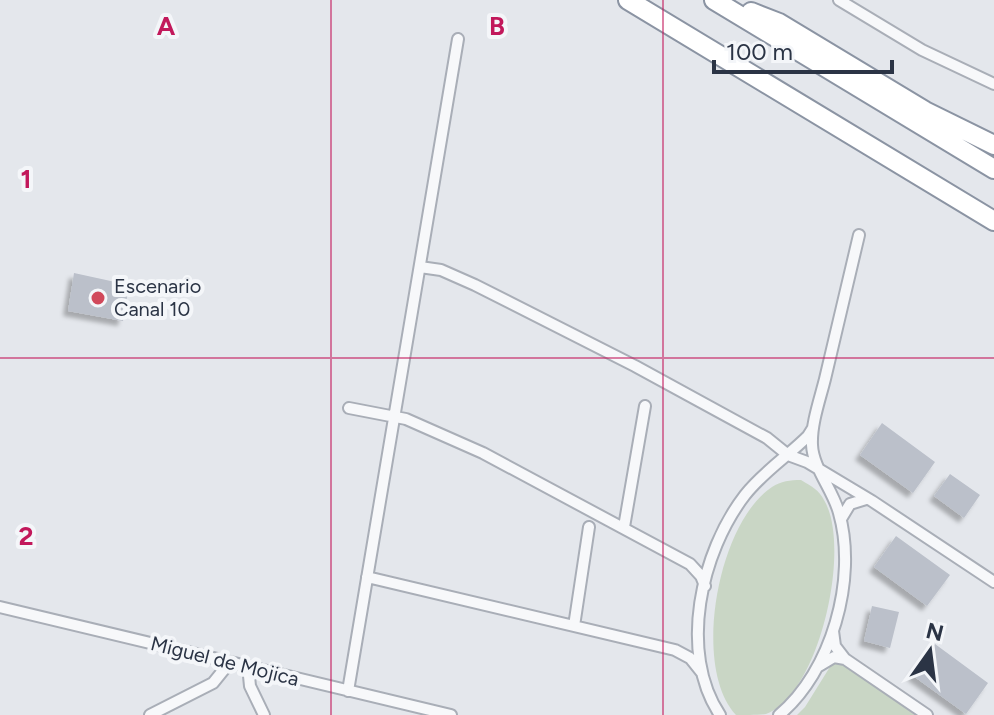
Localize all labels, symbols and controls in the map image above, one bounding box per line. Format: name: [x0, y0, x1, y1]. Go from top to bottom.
text: A: [157, 10, 176, 42]
text: B: [489, 10, 505, 42]
scale bar: [714, 24, 892, 74]
text: 100 m: [726, 37, 793, 66]
text: 1: [21, 163, 31, 195]
place label: Escenario Canal 10: [114, 274, 201, 321]
marker: Escenario Canal 10: [89, 289, 107, 307]
text: 2: [18, 520, 34, 552]
north arrow: [890, 611, 970, 691]
text: N: [923, 617, 946, 647]
street label: Miguel de Mojica: [148, 631, 302, 691]

